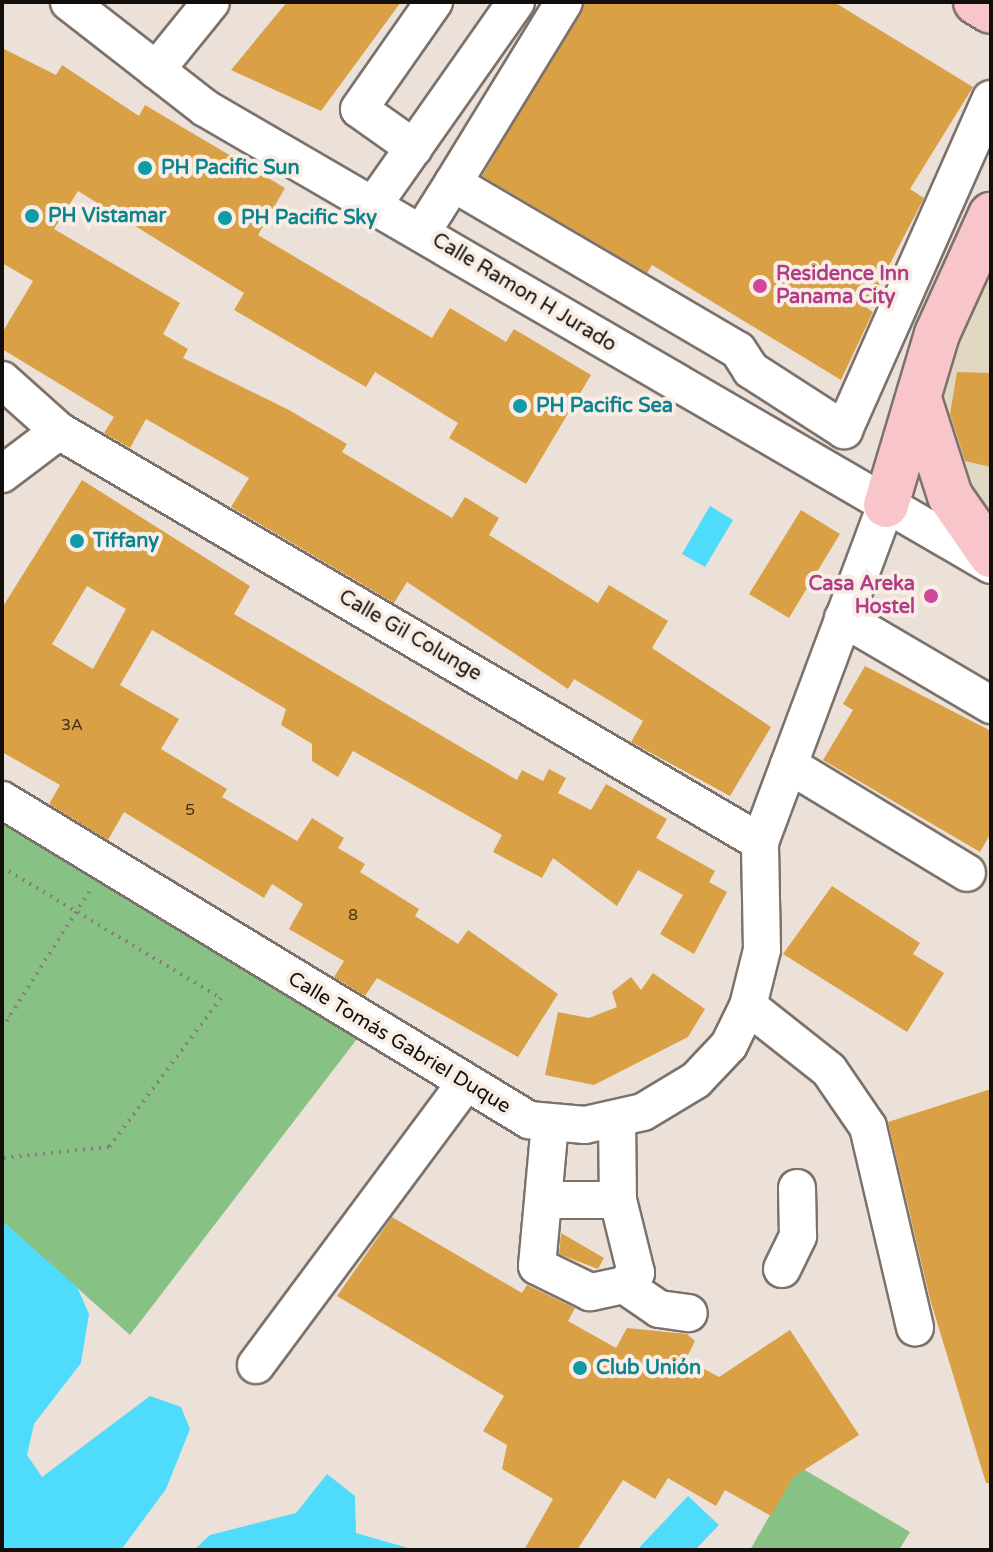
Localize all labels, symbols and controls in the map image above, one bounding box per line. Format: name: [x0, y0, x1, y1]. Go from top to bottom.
place label: PH Pacific Sun: [161, 156, 300, 180]
marker: PH Pacific Sun: [136, 159, 154, 177]
place label: PH Vistamar: [48, 204, 166, 228]
place label: PH Pacific Sky: [241, 206, 377, 230]
marker: PH Vistamar: [23, 207, 41, 225]
marker: PH Pacific Sky: [216, 209, 234, 227]
street label: Calle Ramon H Jurado: [428, 229, 620, 357]
place label: Residence Inn Panama City: [776, 262, 909, 309]
marker: Residence Inn Panama City: [751, 277, 769, 295]
place label: PH Pacific Sea: [536, 394, 673, 418]
marker: PH Pacific Sea: [511, 397, 529, 415]
place label: Tiffany: [93, 529, 159, 553]
marker: Tiffany: [68, 532, 86, 550]
place label: Casa Areka Hostel: [808, 572, 915, 619]
street label: Calle Gil Colunge: [334, 585, 486, 687]
marker: Casa Areka Hostel: [922, 587, 940, 605]
house number: 3A: [61, 715, 83, 735]
house number: 5: [185, 800, 195, 820]
house number: 8: [348, 905, 358, 925]
street label: Calle Tomás Gabriel Duque: [283, 967, 515, 1119]
place label: Club Unión: [596, 1356, 701, 1380]
marker: Club Unión: [571, 1359, 589, 1377]

